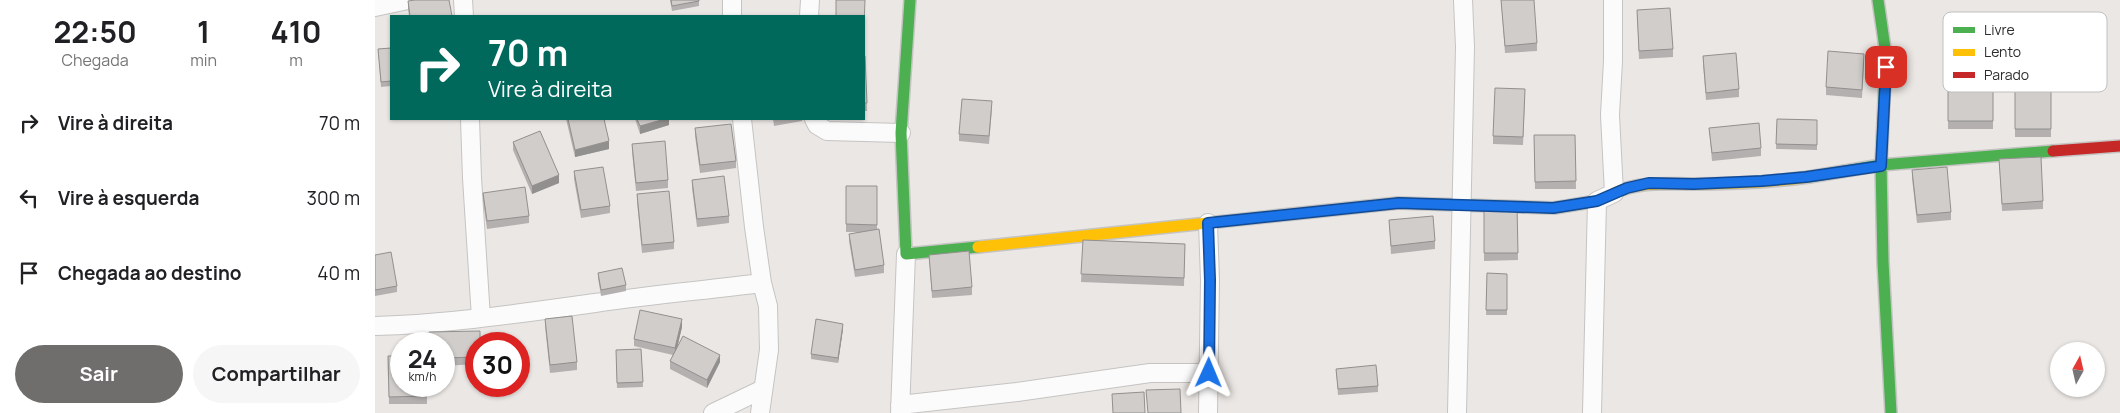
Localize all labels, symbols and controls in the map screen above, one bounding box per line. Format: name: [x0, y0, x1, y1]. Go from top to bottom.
text: 22:50: [53, 11, 137, 52]
text: 1: [197, 11, 210, 52]
text: 410: [270, 11, 322, 52]
legend: [1943, 12, 2107, 92]
text: Livre: [1984, 20, 2015, 39]
text: 70 m: [488, 29, 568, 77]
icon: right: [405, 35, 470, 100]
text: Lento: [1984, 42, 2021, 61]
pin: [1865, 46, 1907, 88]
text: Chegada: [62, 49, 129, 71]
text: min: [190, 49, 217, 71]
text: m: [289, 49, 303, 71]
icon: arrive: [1872, 53, 1900, 81]
text: Parado: [1984, 65, 2029, 84]
text: Vire à direita: [488, 74, 612, 104]
icon: right: [15, 109, 43, 137]
text: Vire à direita: [58, 110, 173, 136]
text: 70 m: [319, 110, 360, 136]
icon: left: [15, 184, 43, 212]
text: Vire à esquerda: [58, 185, 199, 211]
text: 300 m: [306, 185, 360, 211]
icon: arrive: [15, 259, 43, 287]
text: Chegada ao destino: [58, 260, 241, 286]
text: 40 m: [317, 260, 360, 286]
speed limit sign: 30: [465, 332, 530, 397]
text: 24: [408, 341, 437, 376]
north arrow: [2050, 342, 2105, 398]
map controls: [2050, 342, 2105, 397]
button: Sair: [15, 345, 183, 403]
button: Compartilhar: [193, 345, 360, 403]
position arrow: [1182, 346, 1234, 398]
text: km/h: [409, 368, 436, 385]

